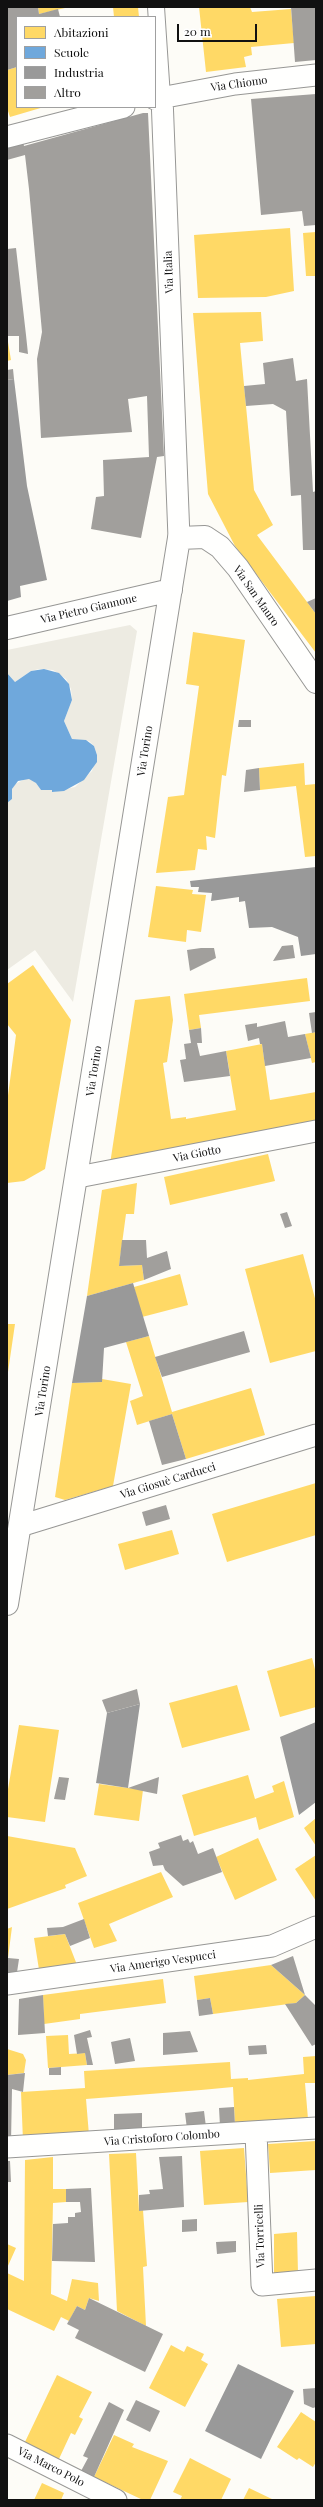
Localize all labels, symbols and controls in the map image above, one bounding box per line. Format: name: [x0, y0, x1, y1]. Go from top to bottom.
legend: [16, 16, 156, 108]
scale bar: [179, 16, 259, 42]
text: 20 m: [184, 23, 211, 39]
text: Abitazioni: [54, 24, 109, 40]
text: Scuole: [54, 44, 89, 60]
text: Industria: [54, 64, 104, 80]
street label: Via Chiomo: [210, 73, 268, 95]
text: Altro: [54, 84, 81, 100]
street label: Via Italia: [162, 250, 176, 294]
street label: Via San Mauro: [230, 563, 282, 629]
street label: Via Pietro Giannone: [40, 592, 138, 626]
street label: Via Torino: [134, 725, 156, 777]
street label: Via Torino: [83, 1045, 105, 1097]
street label: Via Giotto: [172, 1143, 222, 1165]
street label: Via Torino: [32, 1365, 54, 1417]
street label: Via Giosuè Carducci: [119, 1460, 217, 1502]
street label: Via Amerigo Vespucci: [109, 1948, 217, 1976]
street label: Via Cristoforo Colombo: [104, 2127, 220, 2149]
street label: Via Torricelli: [252, 2204, 268, 2268]
street label: Via Marco Polo: [15, 2445, 87, 2489]

